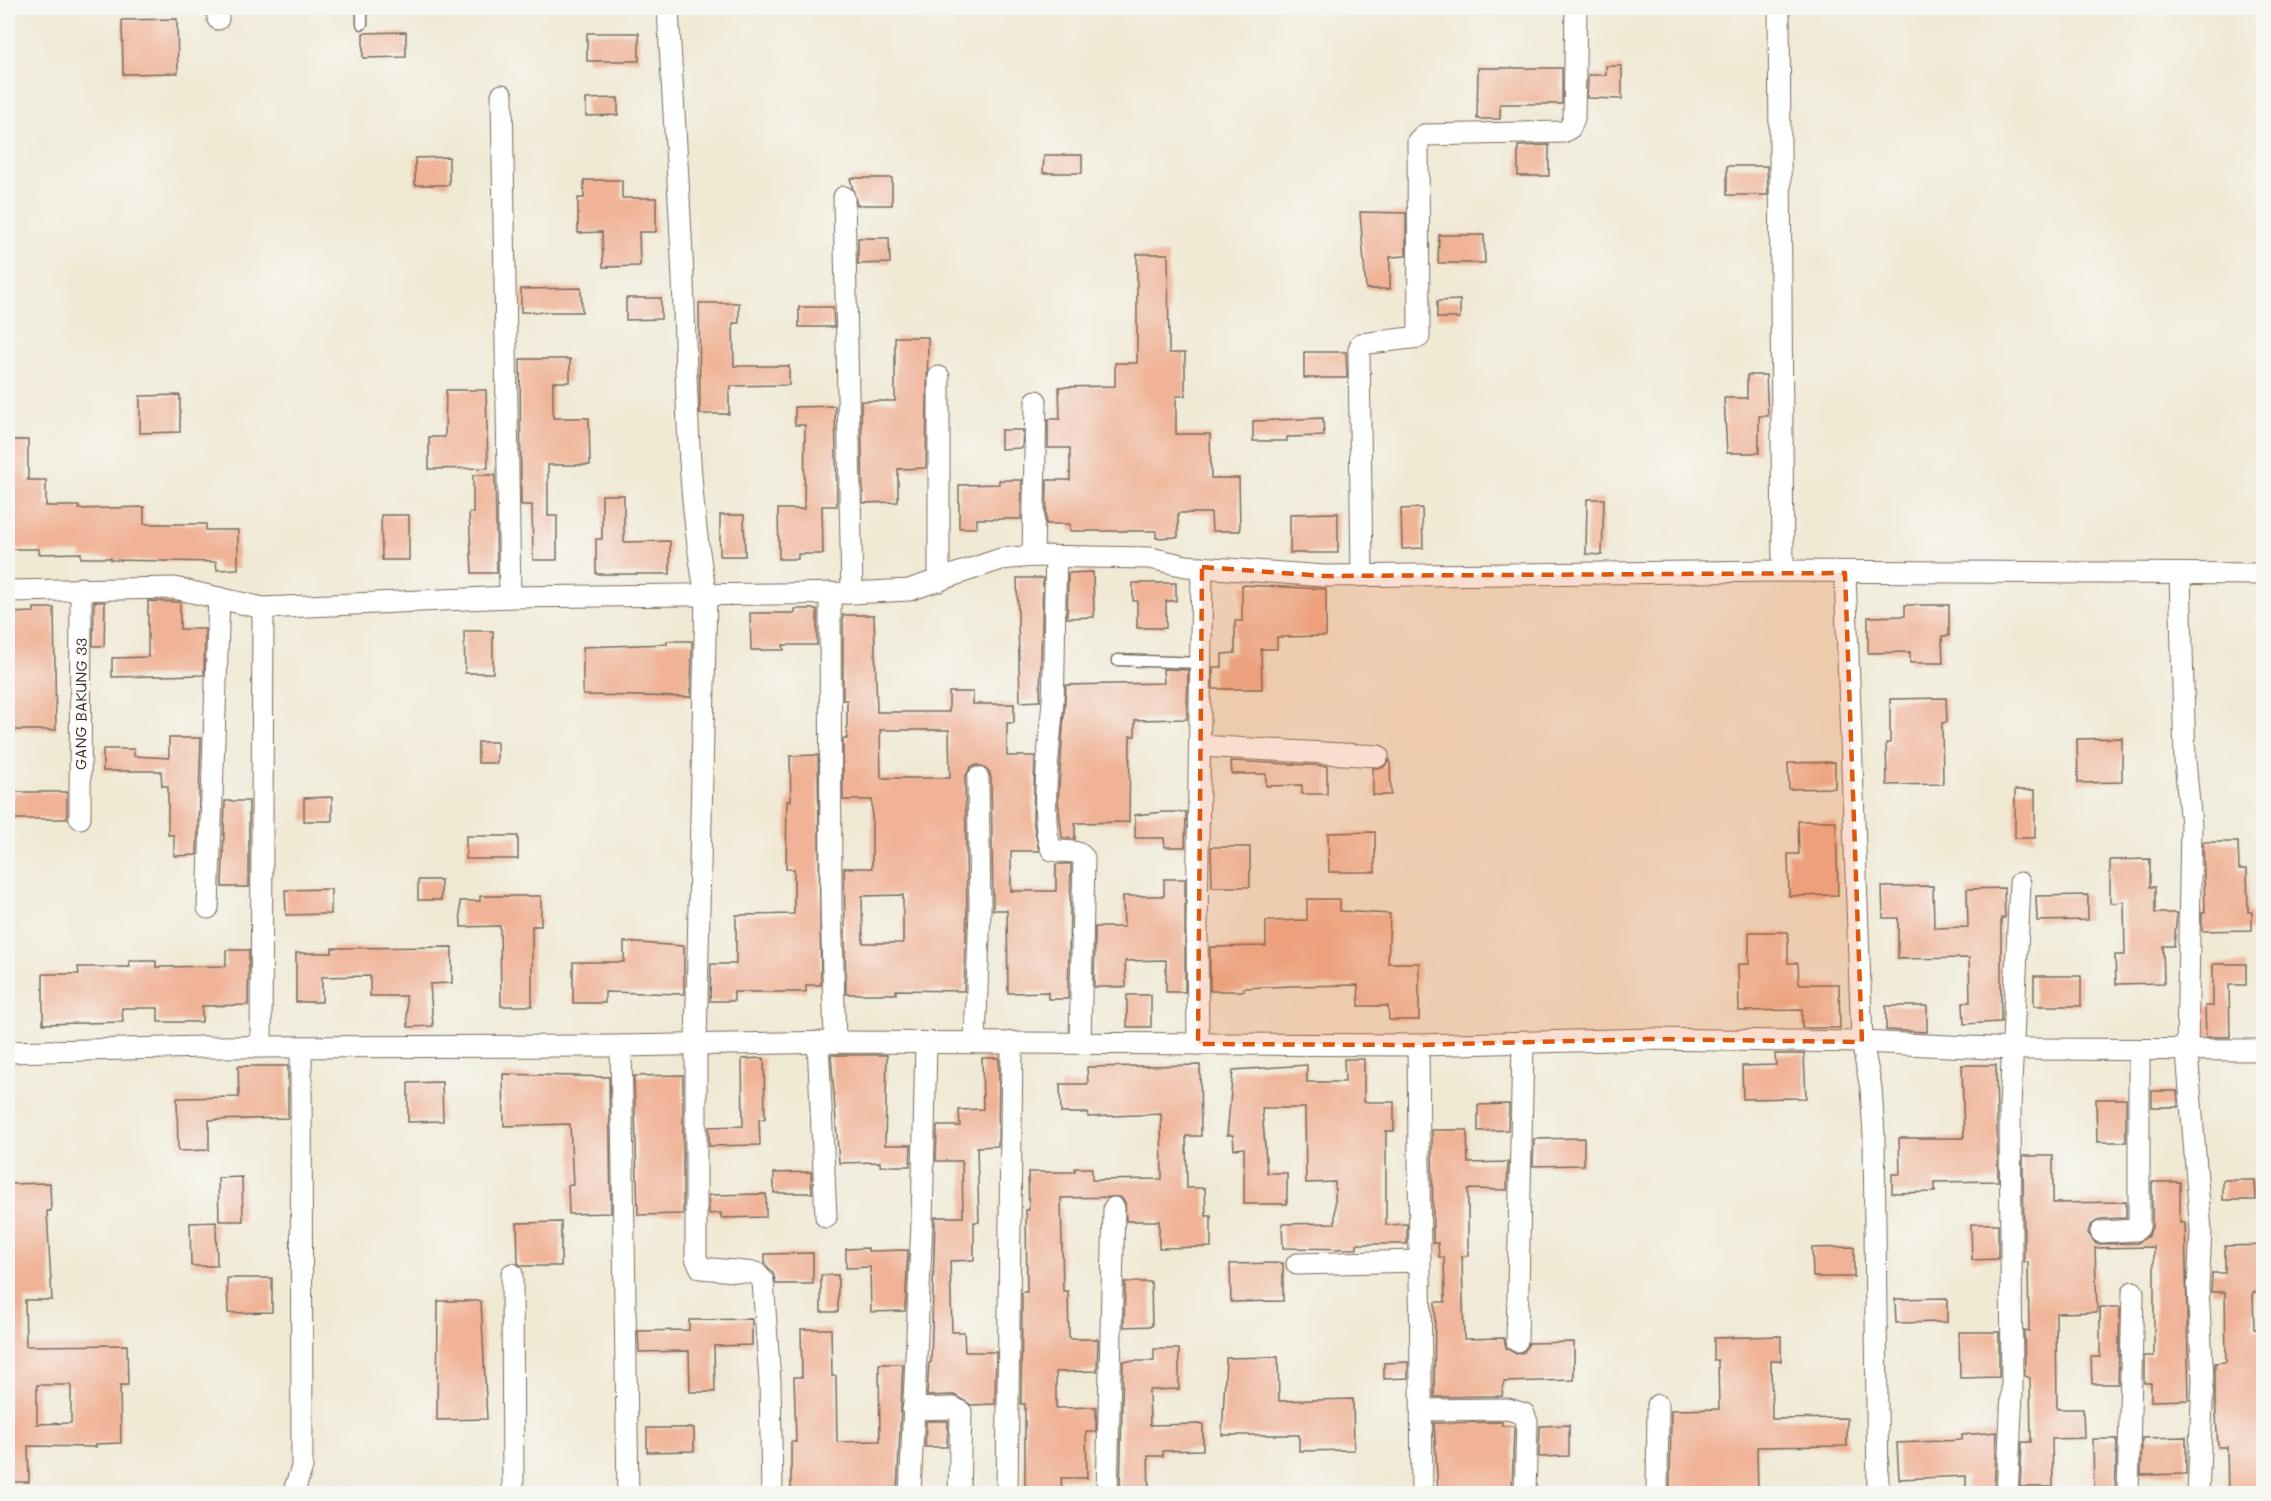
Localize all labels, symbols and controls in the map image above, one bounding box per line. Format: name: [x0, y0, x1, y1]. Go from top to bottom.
street label: GANG BAKUNG 33: [70, 638, 91, 770]

